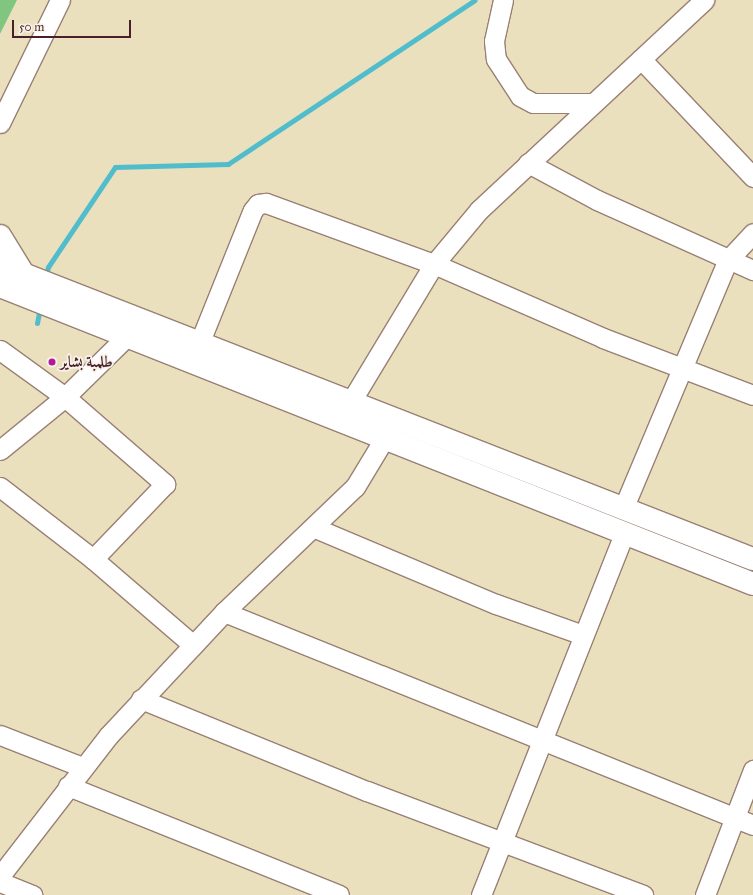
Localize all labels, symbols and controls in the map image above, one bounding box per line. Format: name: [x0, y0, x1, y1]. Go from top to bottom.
scale bar: [14, 12, 133, 38]
text: 50 m: [19, 20, 44, 34]
place label: طلمبة بشاير: [60, 352, 113, 372]
marker: طلمبة بشاير: [47, 357, 57, 367]

